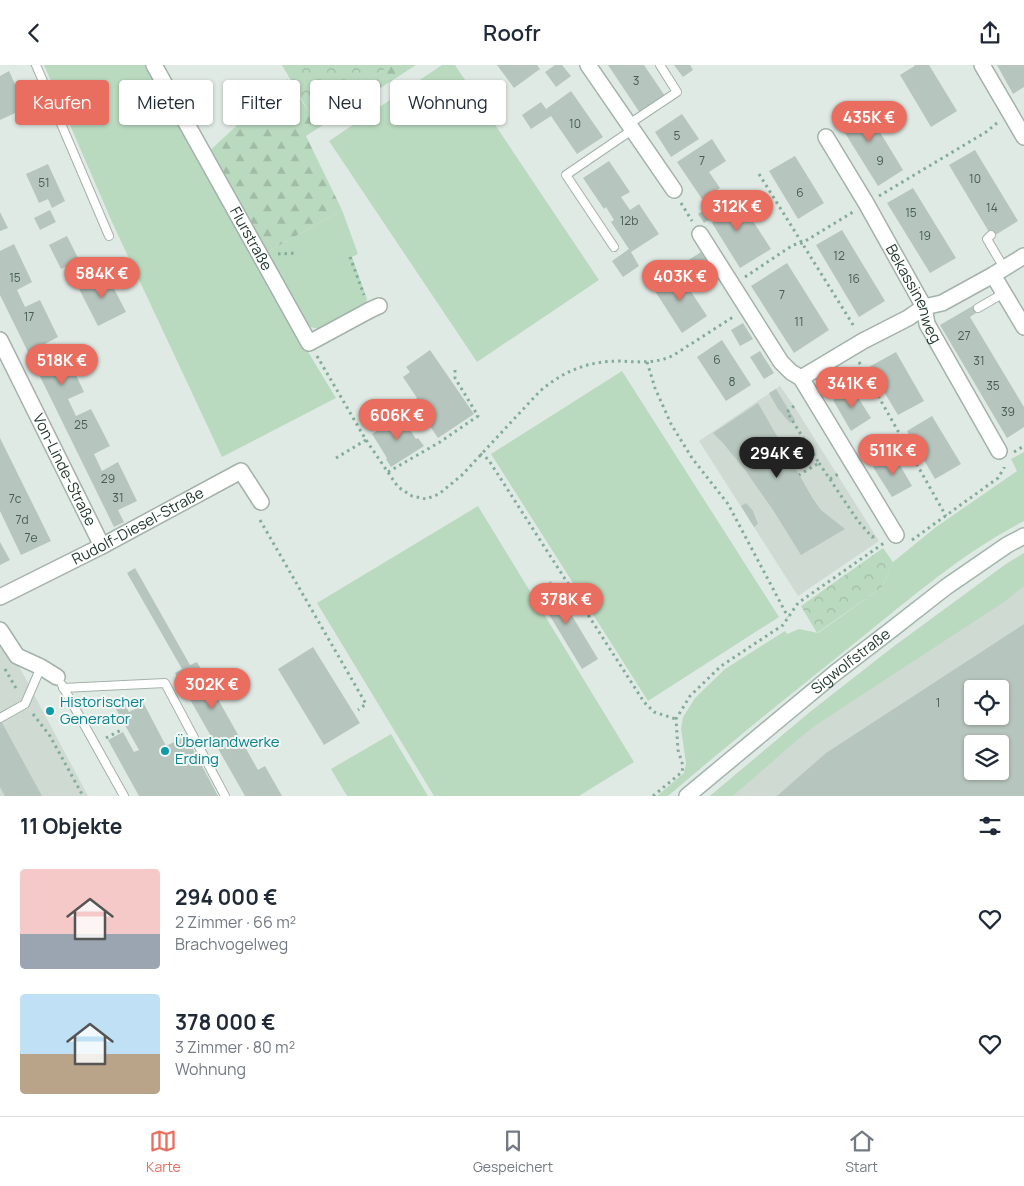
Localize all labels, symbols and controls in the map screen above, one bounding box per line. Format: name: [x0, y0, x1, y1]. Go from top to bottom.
text: Roofr: [483, 18, 541, 48]
icon: back: [20, 19, 48, 47]
icon: share: [976, 19, 1004, 47]
house number: 3: [633, 72, 639, 89]
chip: Kaufen: [15, 80, 109, 125]
chip: Mieten: [119, 80, 213, 125]
chip: Filter: [223, 80, 300, 125]
chip: Neu: [310, 80, 380, 125]
chip: Wohnung: [390, 80, 506, 125]
pin: 435K €: [828, 101, 910, 143]
text: 435K €: [843, 106, 895, 128]
house number: 10: [569, 115, 581, 132]
house number: 5: [674, 127, 681, 144]
house number: 7: [699, 152, 705, 169]
house number: 9: [876, 152, 884, 169]
house number: 10: [969, 170, 981, 187]
house number: 51: [38, 174, 50, 191]
house number: 6: [796, 184, 804, 201]
pin: 312K €: [696, 189, 778, 232]
text: 312K €: [712, 195, 762, 217]
house number: 14: [986, 199, 998, 216]
street label: Flurstraße: [225, 203, 278, 275]
house number: 15: [905, 204, 917, 221]
house number: 12b: [620, 212, 638, 229]
house number: 19: [919, 227, 931, 244]
street label: Bekassinenweg: [881, 240, 947, 347]
house number: 12: [833, 247, 845, 264]
pin: 584K €: [61, 257, 143, 299]
pin: 403K €: [639, 259, 721, 302]
text: 584K €: [75, 262, 129, 284]
text: 403K €: [653, 265, 707, 287]
house number: 15: [9, 269, 21, 286]
house number: 16: [848, 270, 860, 287]
house number: 7: [779, 286, 785, 303]
house number: 17: [24, 308, 34, 325]
house number: 11: [794, 313, 804, 330]
house number: 27: [958, 327, 970, 344]
pin: 518K €: [21, 343, 103, 386]
text: 518K €: [37, 349, 87, 371]
house number: 6: [713, 351, 721, 368]
house number: 31: [973, 352, 985, 369]
pin: 341K €: [811, 367, 893, 409]
text: 341K €: [827, 372, 877, 394]
house number: 8: [729, 373, 736, 390]
house number: 35: [986, 377, 1000, 394]
pin: 606K €: [356, 399, 438, 441]
house number: 39: [1001, 403, 1015, 420]
text: 606K €: [370, 404, 424, 426]
street label: Von-Linde-Straße: [28, 410, 102, 530]
house number: 25: [74, 416, 88, 433]
pin: 511K €: [852, 433, 934, 476]
pin: 294K €: [736, 437, 818, 479]
text: 511K €: [869, 439, 917, 461]
text: 294K €: [750, 442, 804, 464]
house number: 29: [101, 470, 115, 487]
street label: Rudolf-Diesel-Straße: [68, 482, 208, 569]
house number: 31: [112, 489, 124, 506]
house number: 7c: [9, 490, 22, 507]
house number: 7d: [15, 511, 29, 528]
house number: 7e: [24, 529, 38, 546]
pin: 378K €: [525, 583, 607, 625]
text: 378K €: [540, 588, 592, 610]
street label: Sigwolfstraße: [806, 623, 895, 699]
pin: 302K €: [171, 667, 253, 710]
text: 302K €: [185, 673, 239, 695]
map controls: [964, 680, 1009, 780]
button: locate: [964, 680, 1009, 725]
place label: Historischer Generator: [60, 691, 145, 729]
house number: 1: [936, 694, 940, 711]
marker: Historischer Generator: [44, 705, 56, 717]
place label: Überlandwerke Erding: [175, 731, 280, 769]
button: layers: [964, 735, 1009, 780]
marker: Überlandwerke Erding: [159, 745, 171, 757]
text: 11 Objekte: [20, 812, 122, 840]
icon: filters: [976, 812, 1004, 840]
text: 294 000 €: [175, 883, 278, 911]
icon: home: [60, 889, 120, 949]
icon: heart: [976, 905, 1004, 933]
text: 2 Zimmer · 66 m²: [175, 911, 296, 933]
text: Brachvogelweg: [175, 933, 288, 955]
text: 378 000 €: [175, 1008, 275, 1036]
icon: home: [60, 1014, 120, 1074]
icon: heart: [976, 1030, 1004, 1058]
text: 3 Zimmer · 80 m²: [175, 1036, 295, 1058]
text: Wohnung: [175, 1058, 246, 1080]
tab: Karte: [146, 1127, 181, 1176]
tab: Gespeichert: [473, 1127, 553, 1176]
tab: Start: [845, 1127, 878, 1176]

